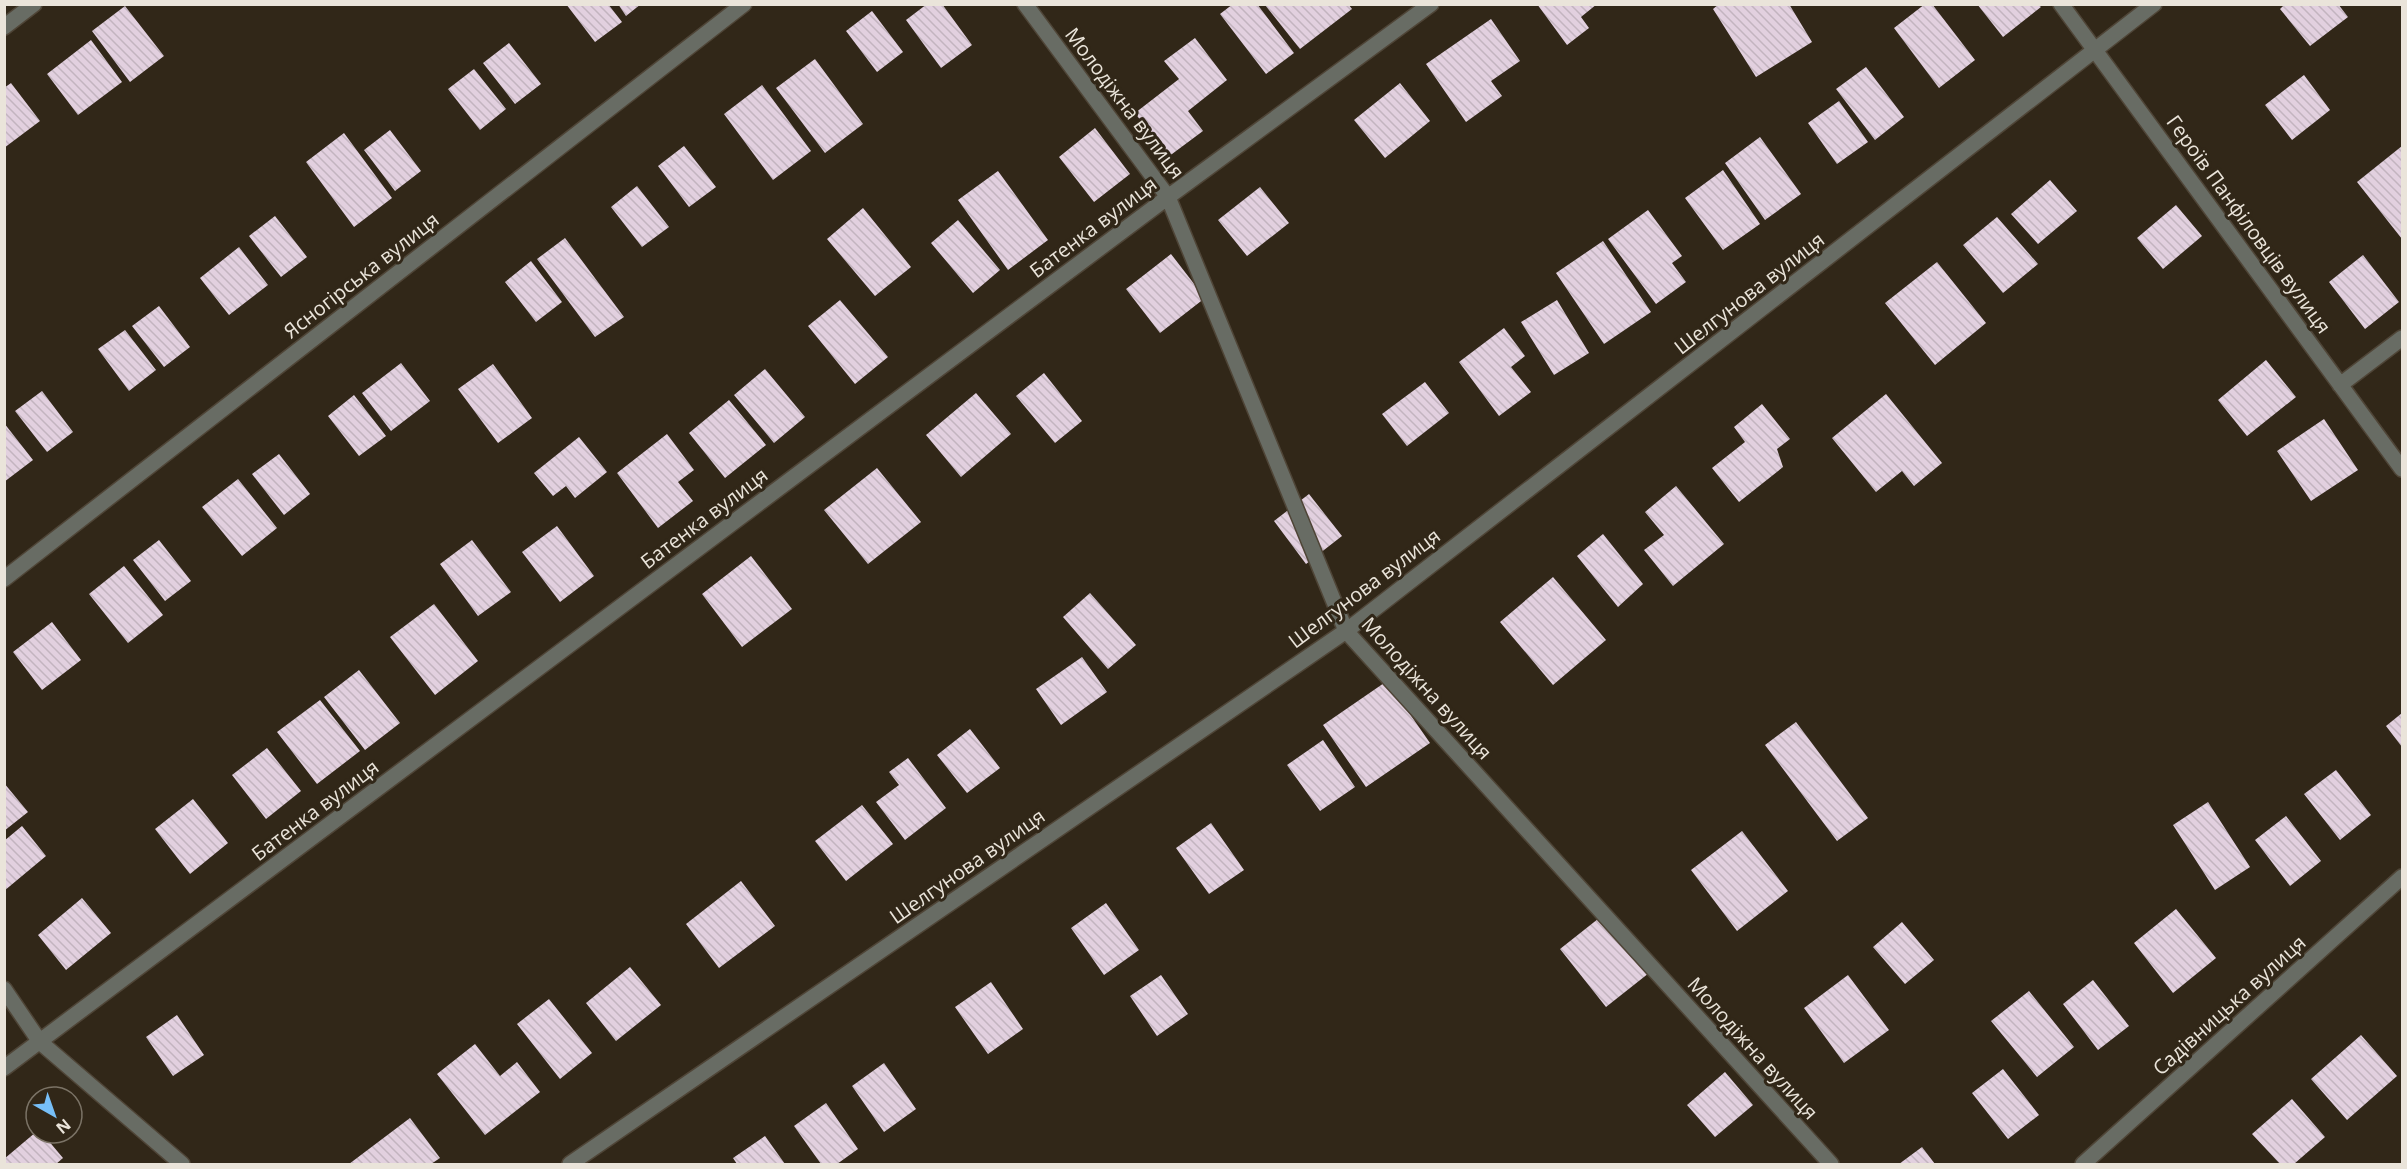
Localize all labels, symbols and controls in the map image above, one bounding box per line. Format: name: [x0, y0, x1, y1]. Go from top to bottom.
street label: Молодіжна вулиця: [1059, 22, 1191, 184]
street label: Героїв Панфіловців вулиця: [2161, 109, 2337, 339]
street label: Батенка вулиця: [1024, 170, 1162, 284]
street label: Ясногірська вулиця: [278, 206, 444, 344]
street label: Шелгунова вулиця: [1668, 226, 1830, 360]
street label: Батенка вулиця: [635, 461, 773, 575]
street label: Шелгунова вулиця: [1283, 522, 1445, 654]
street label: Молодіжна вулиця: [1356, 611, 1498, 765]
street label: Батенка вулиця: [246, 753, 384, 867]
street label: Шелгунова вулиця: [884, 802, 1050, 930]
street label: Садівницька вулиця: [2147, 929, 2311, 1081]
street label: Молодіжна вулиця: [1682, 971, 1824, 1125]
north arrow: [24, 1085, 84, 1145]
text: N: [52, 1114, 76, 1139]

